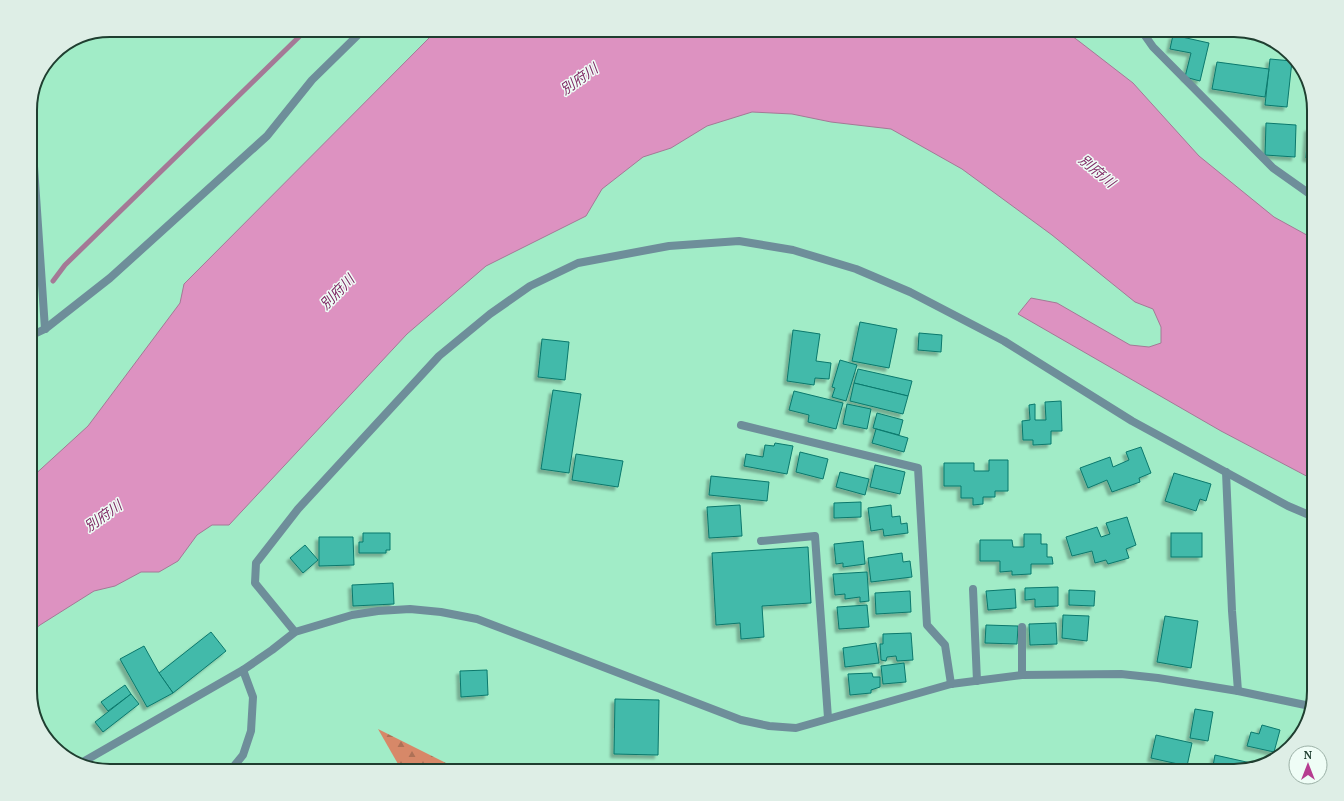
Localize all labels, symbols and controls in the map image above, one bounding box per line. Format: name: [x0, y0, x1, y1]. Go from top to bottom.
water label: 別府川: [556, 58, 603, 98]
water label: 別府川: [1075, 150, 1121, 193]
water label: 別府川: [315, 269, 359, 313]
water label: 別府川: [80, 495, 127, 535]
north arrow: [1288, 745, 1328, 785]
text: N: [1304, 748, 1313, 762]

